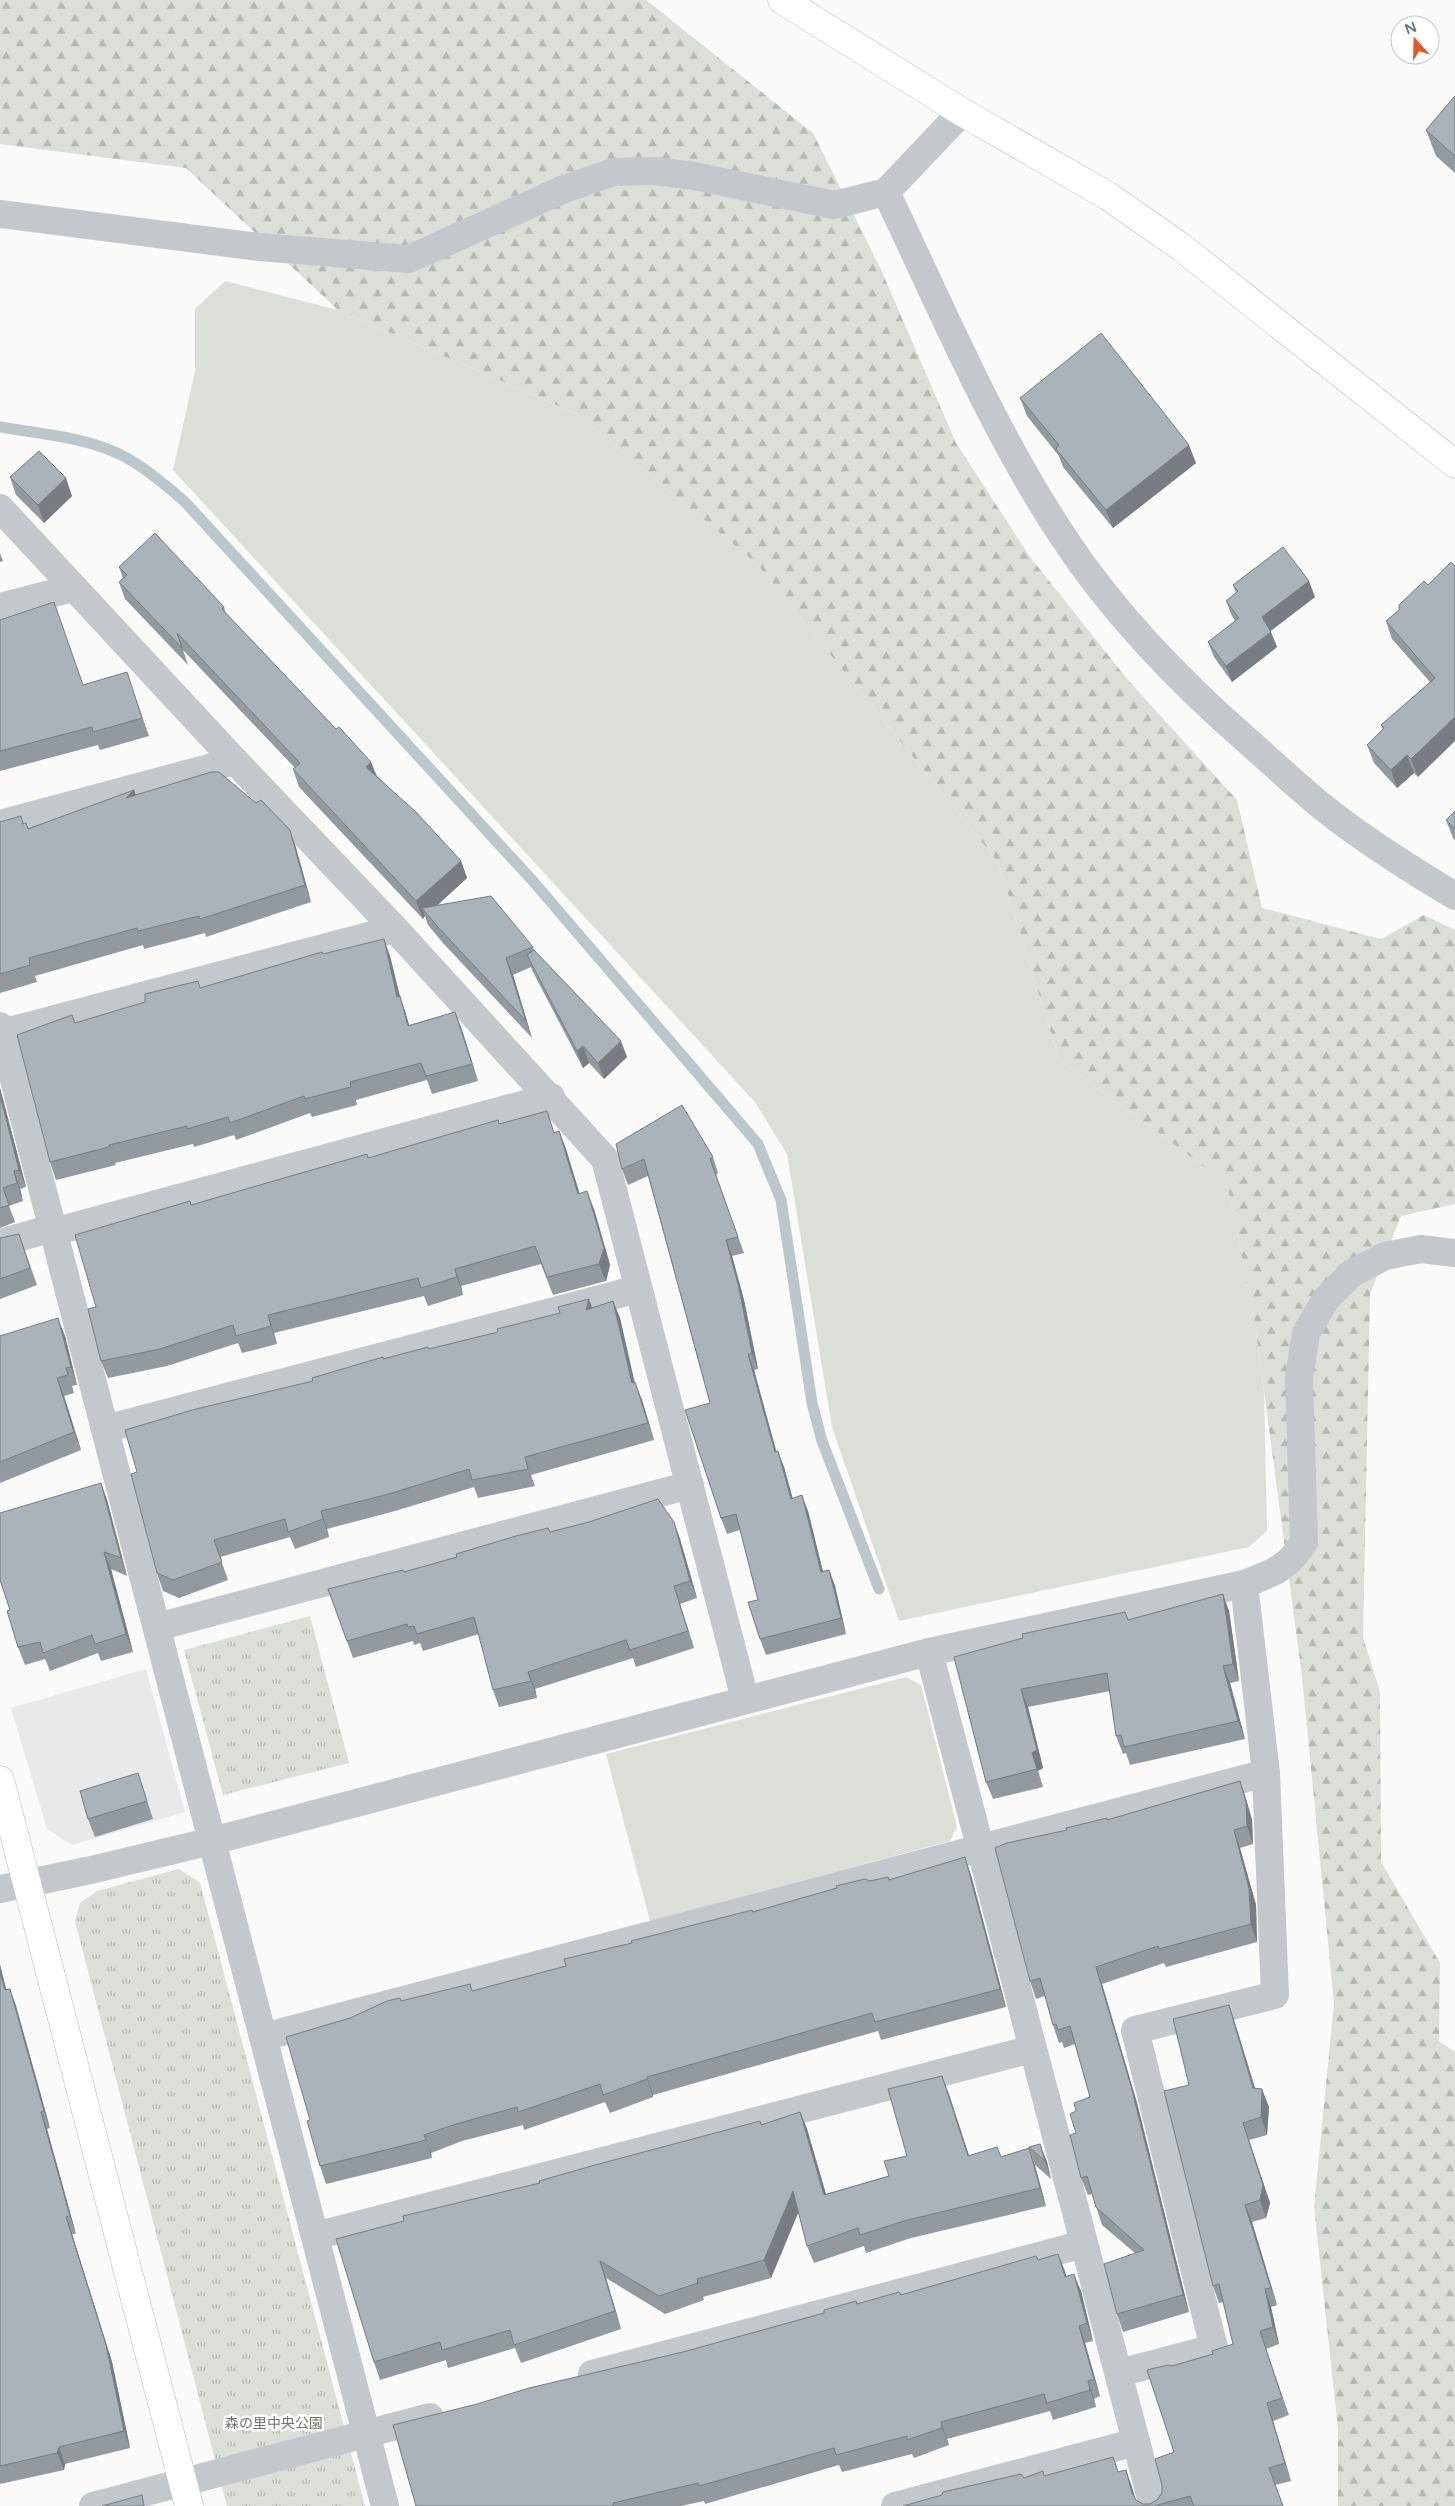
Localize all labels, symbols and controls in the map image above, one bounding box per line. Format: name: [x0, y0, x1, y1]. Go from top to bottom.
north arrow: [1390, 15, 1440, 65]
text: N: [1403, 18, 1419, 38]
park label: 森の里中央公園: [225, 2415, 323, 2432]

